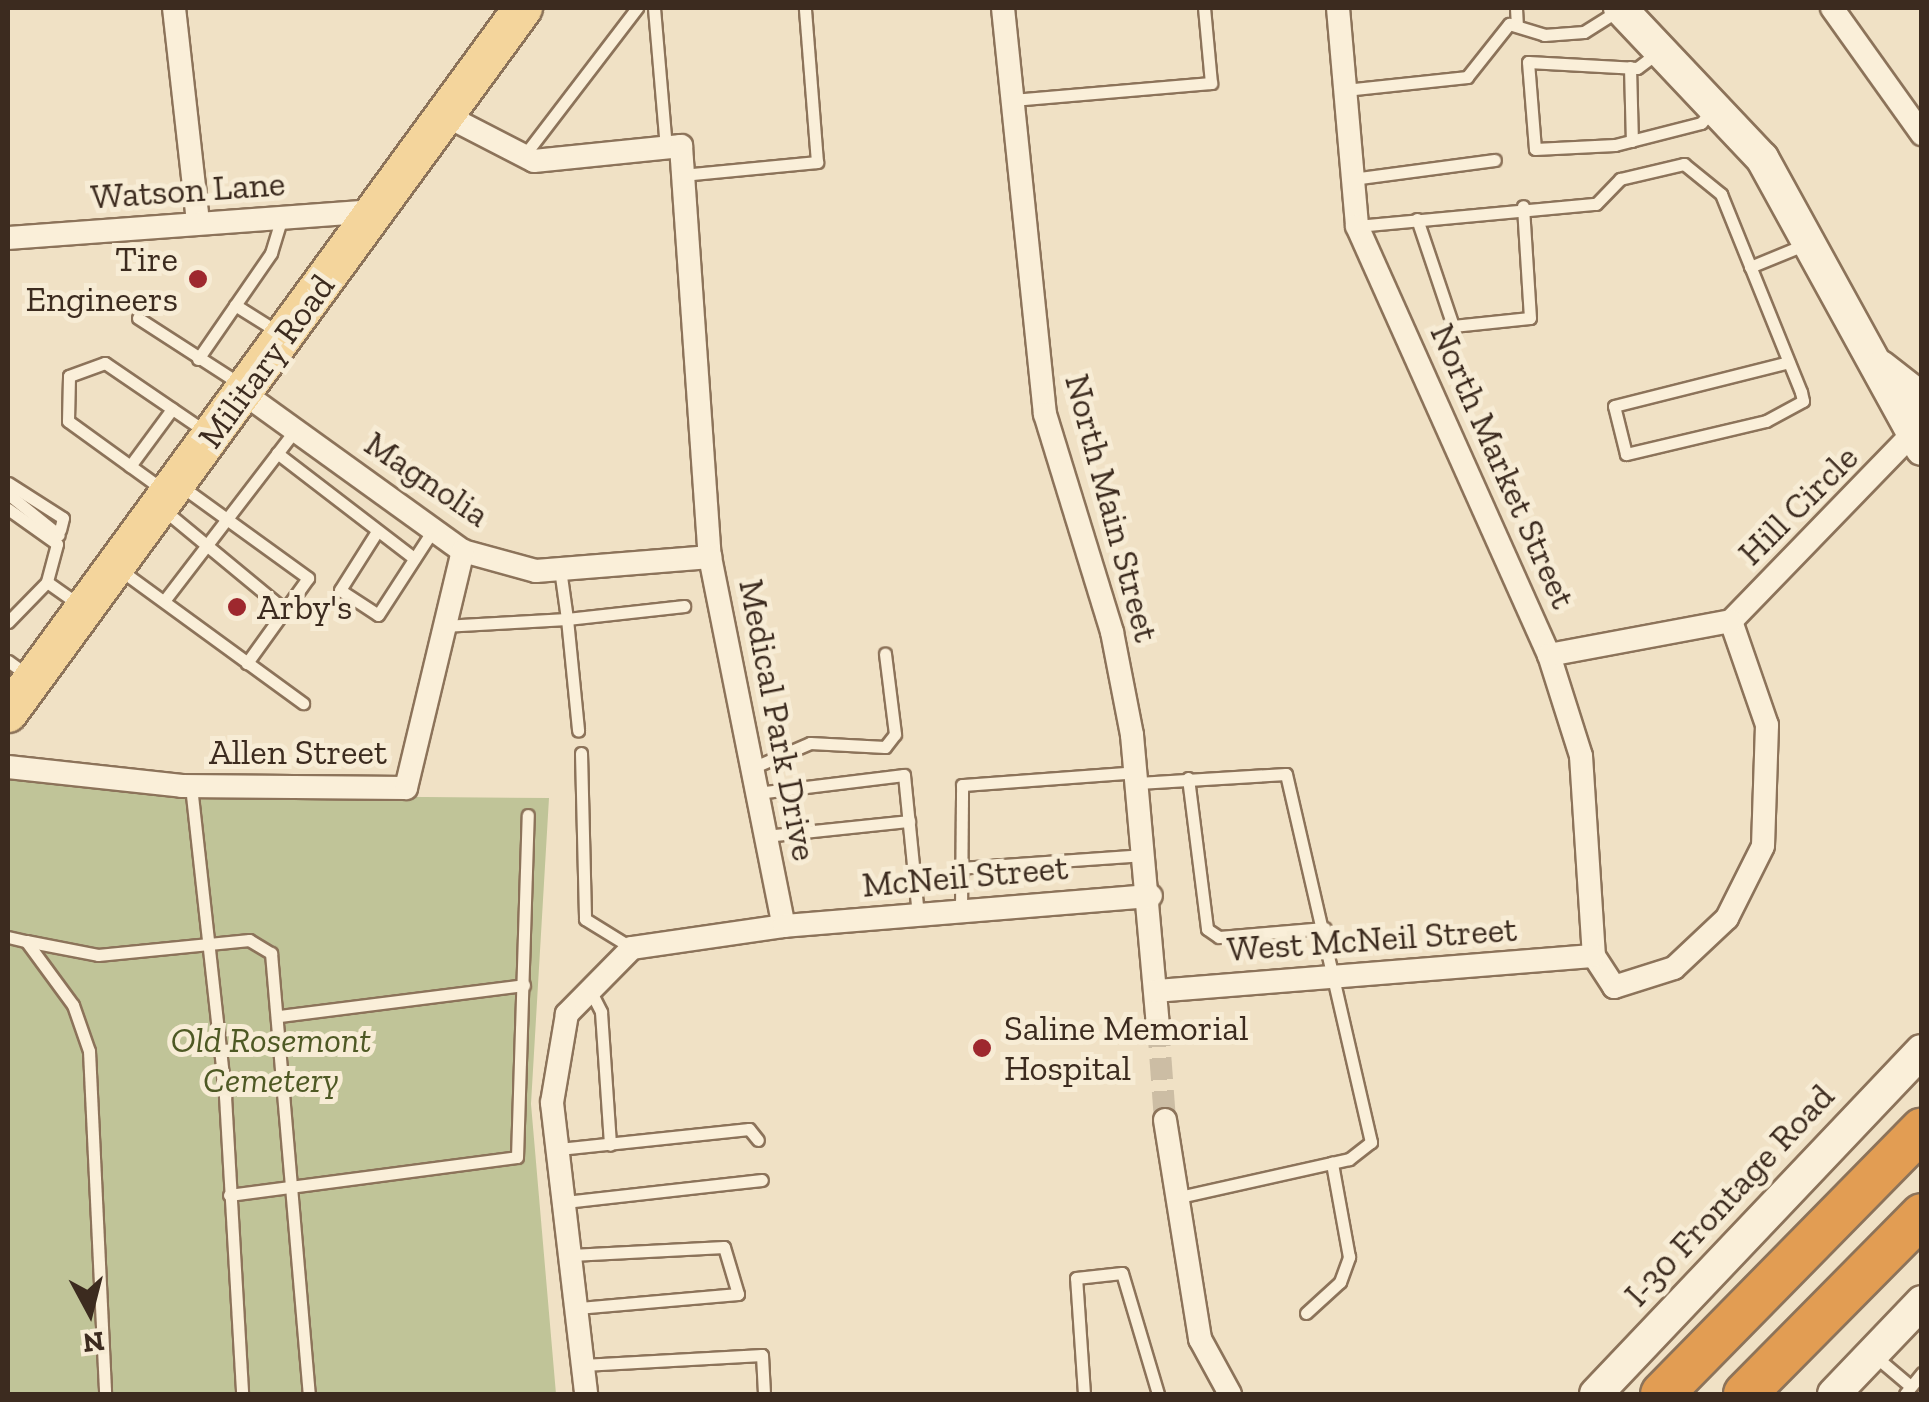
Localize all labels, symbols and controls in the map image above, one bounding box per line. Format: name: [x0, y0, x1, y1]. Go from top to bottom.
street label: Watson Lane: [89, 162, 287, 218]
place label: Tire Engineers: [25, 238, 178, 320]
street label: Military Road: [189, 266, 343, 456]
marker: Tire Engineers: [187, 268, 209, 290]
street label: North Market Street: [1421, 317, 1585, 615]
street label: North Main Street: [1056, 369, 1168, 647]
street label: Magnolia: [357, 422, 497, 536]
street label: Hill Circle: [1729, 436, 1867, 574]
street label: Medical Park Drive: [730, 576, 826, 864]
place label: Arby's: [257, 586, 352, 628]
marker: Arby's: [226, 596, 248, 618]
street label: Allen Street: [209, 731, 387, 773]
street label: McNeil Street: [860, 846, 1070, 906]
street label: West McNeil Street: [1226, 908, 1518, 970]
place label: Saline Memorial Hospital: [1004, 1007, 1249, 1089]
park label: Old Rosemont Cemetery: [171, 1019, 371, 1101]
marker: Saline Memorial Hospital: [969, 1035, 995, 1061]
street label: I-30 Frontage Road: [1615, 1075, 1843, 1315]
north arrow: [40, 1262, 140, 1362]
text: N: [81, 1325, 106, 1360]

